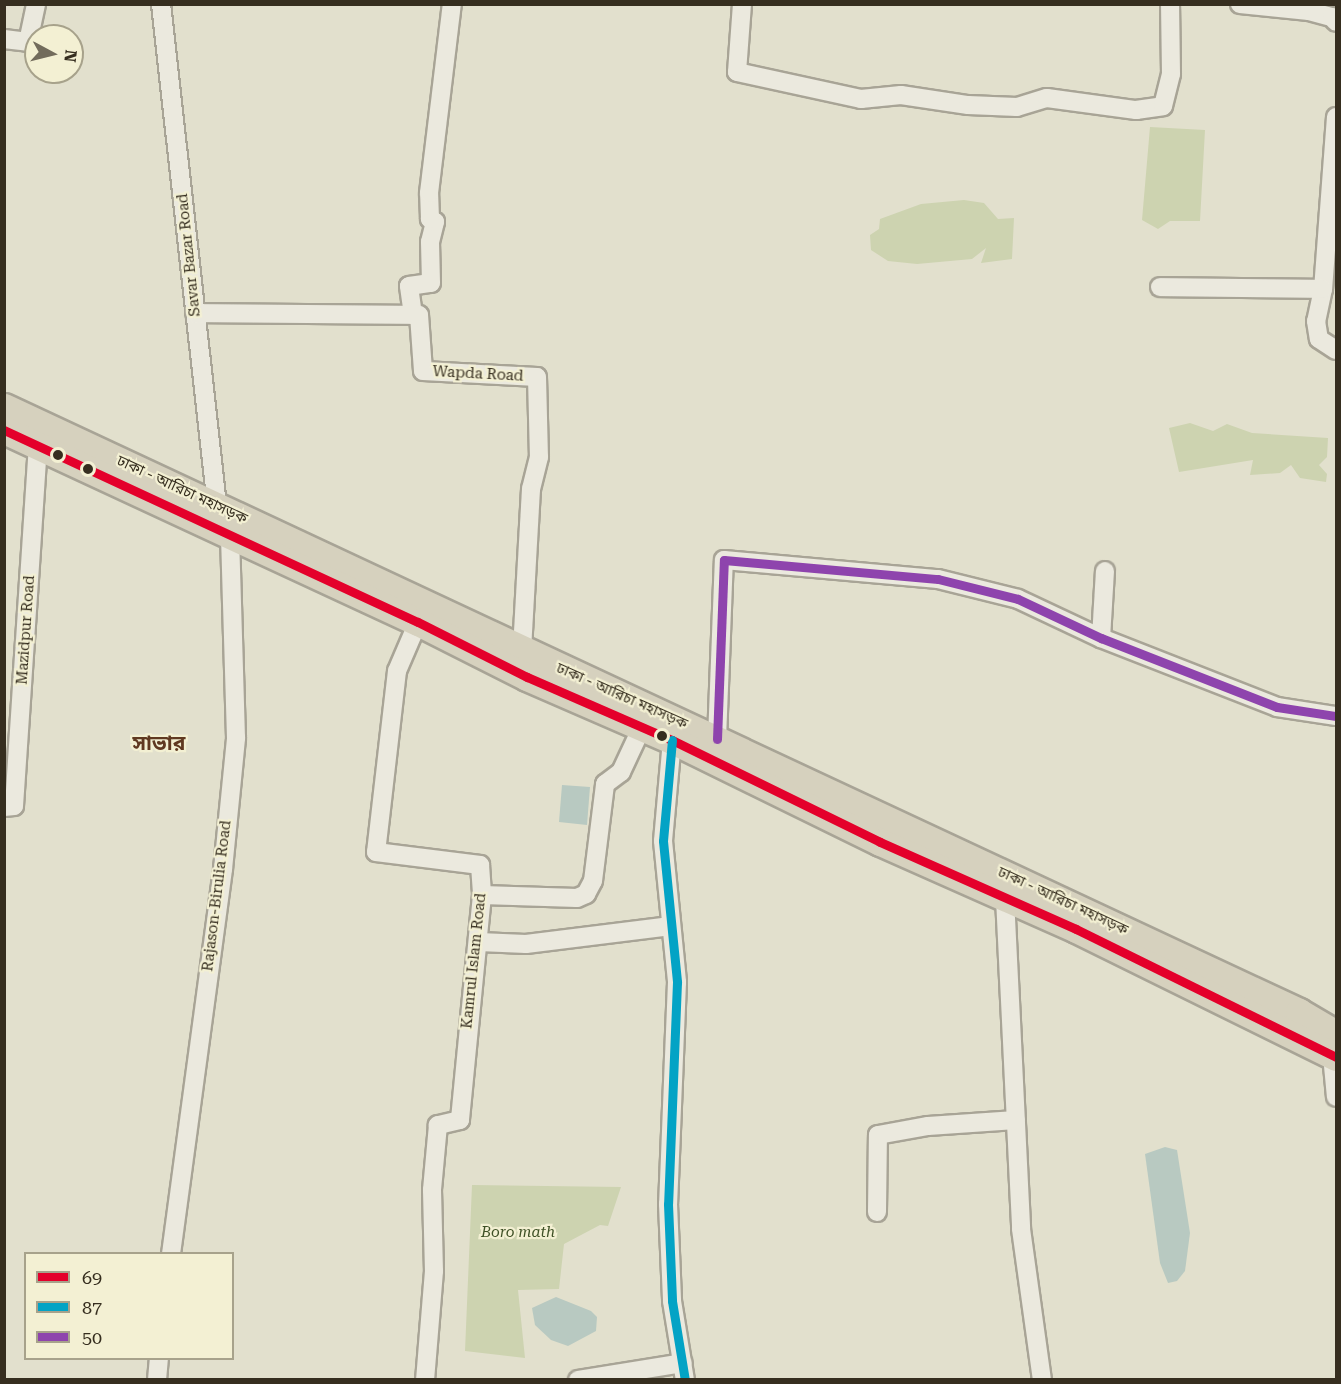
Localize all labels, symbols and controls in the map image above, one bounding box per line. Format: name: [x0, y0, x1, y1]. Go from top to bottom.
north arrow: [24, 24, 84, 84]
text: N: [60, 49, 81, 63]
street label: Savar Bazar Road: [174, 193, 204, 317]
street label: Wapda Road: [432, 363, 524, 385]
unlabelled marker: [52, 449, 64, 461]
street label: ঢাকা - আরিচা মহাসড়ক: [114, 452, 250, 528]
unlabelled marker: [82, 463, 94, 475]
street label: Mazidpur Road: [13, 575, 39, 685]
street label: ঢাকা - আরিচা মহাসড়ক: [553, 659, 691, 733]
district label: সাভার: [133, 730, 185, 756]
unlabelled marker: [656, 730, 668, 742]
street label: Rajason-Birulia Road: [199, 819, 235, 973]
street label: ঢাকা - আরিচা মহাসড়ক: [995, 863, 1131, 939]
street label: Kamrul Islam Road: [458, 892, 490, 1030]
park label: Boro math: [481, 1224, 555, 1242]
legend: [24, 1252, 234, 1360]
text: 69: [82, 1267, 102, 1288]
text: 87: [82, 1297, 102, 1318]
text: 50: [82, 1327, 102, 1348]

